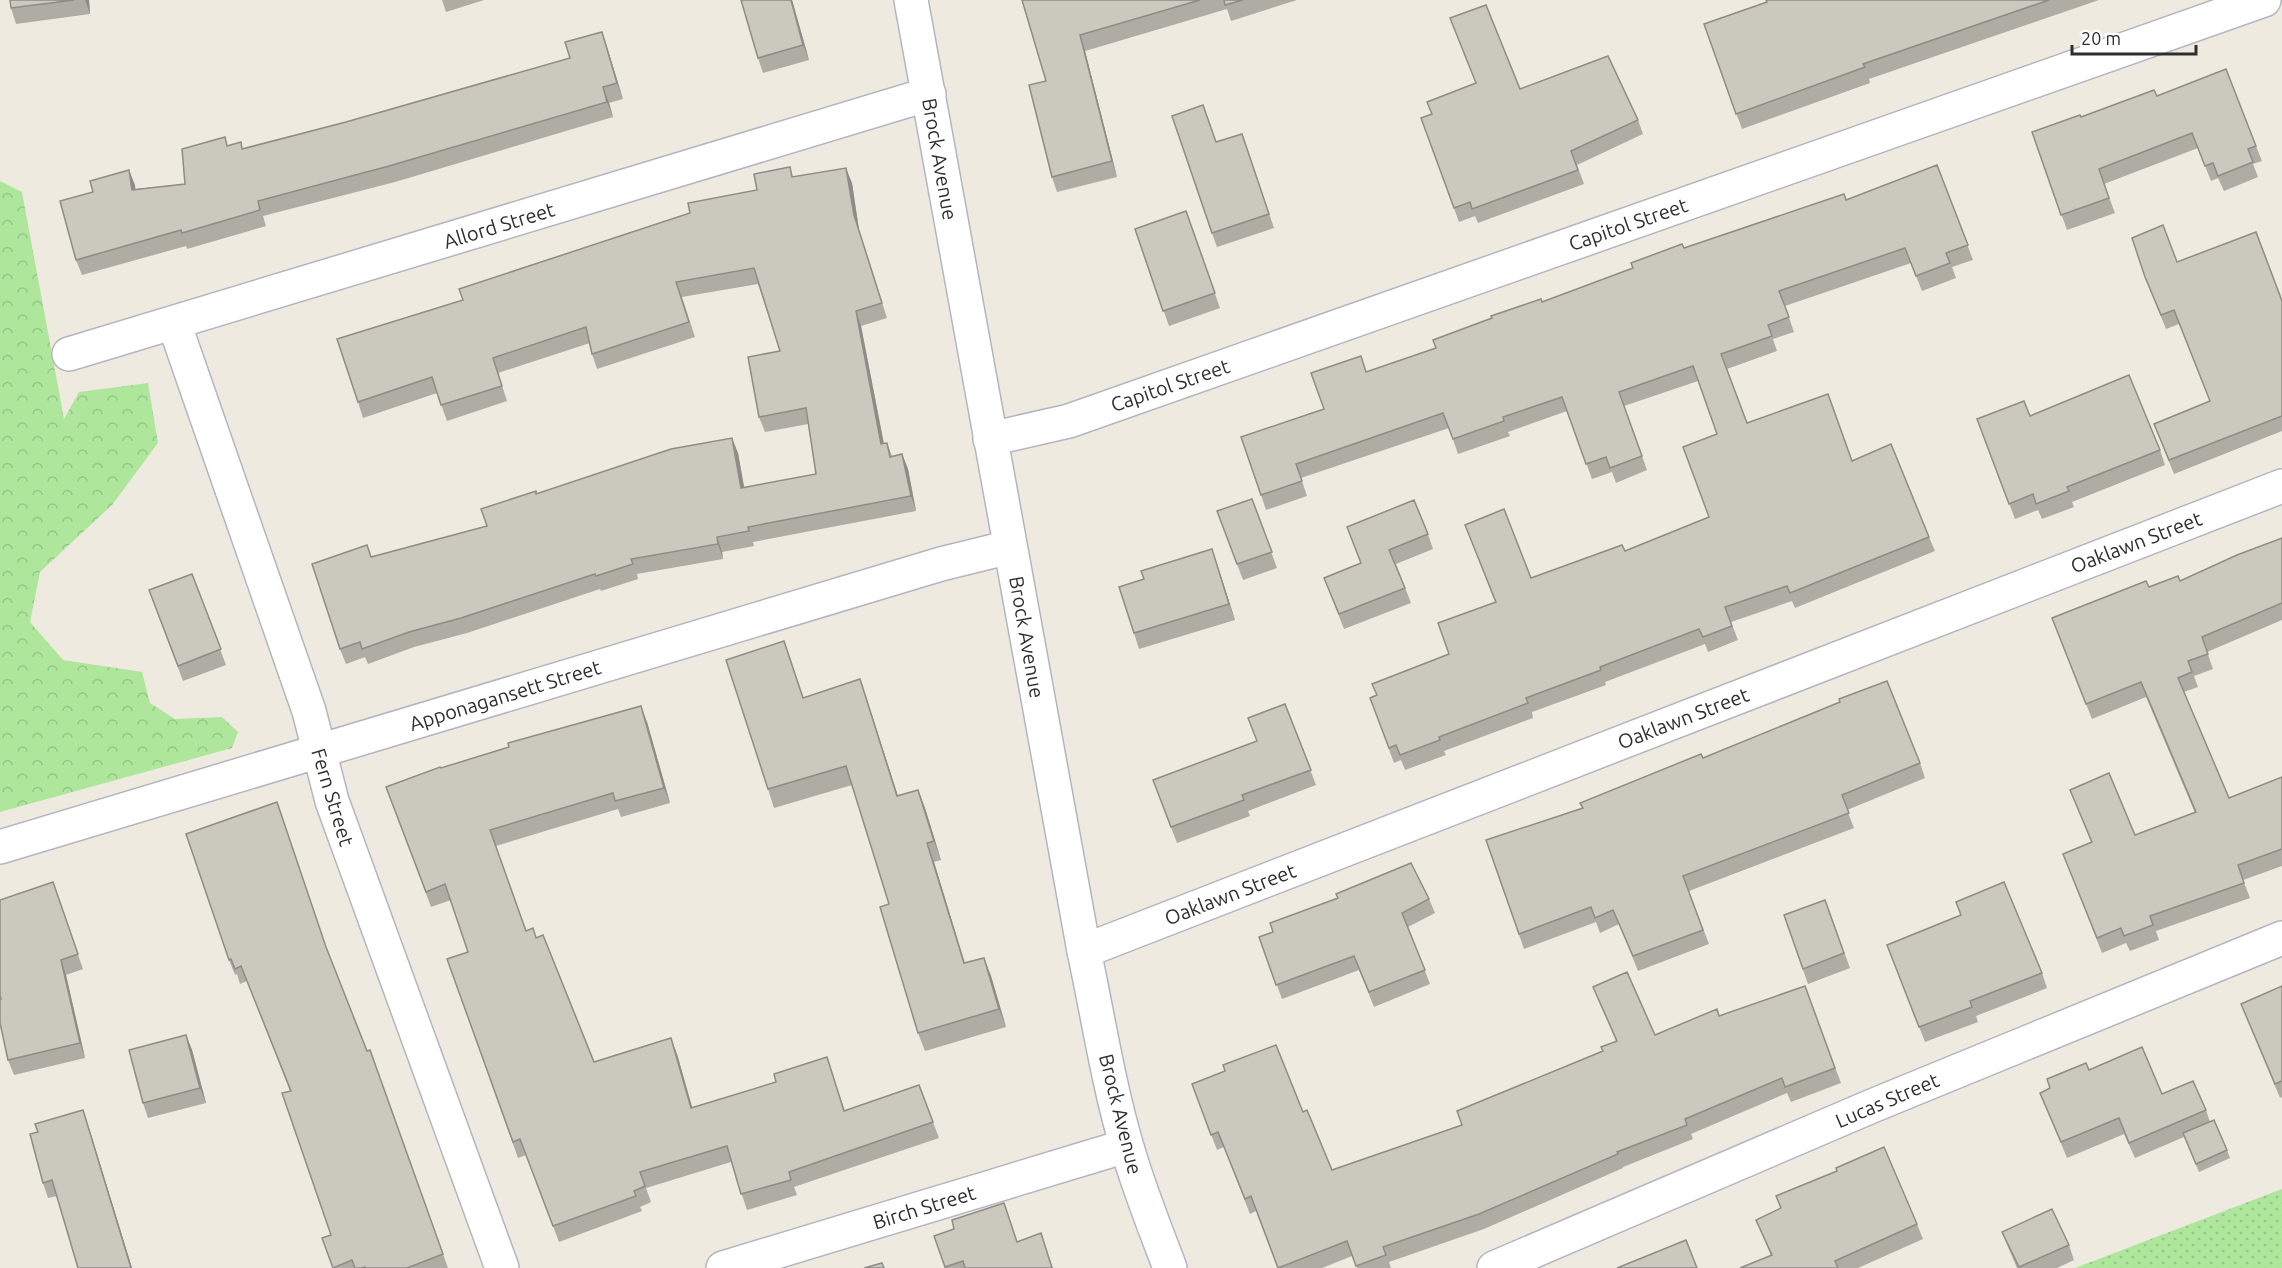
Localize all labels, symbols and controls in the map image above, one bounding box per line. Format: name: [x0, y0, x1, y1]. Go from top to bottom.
scale bar: [2072, 18, 2196, 56]
text: 20 m: [2081, 28, 2121, 48]
street label: Brock Avenue: [918, 96, 962, 222]
street label: Capitol Street: [1565, 193, 1691, 255]
street label: Allord Street: [441, 197, 557, 253]
street label: Capitol Street: [1107, 354, 1233, 416]
street label: Oaklawn Street: [2067, 506, 2205, 578]
street label: Brock Avenue: [1005, 574, 1049, 700]
street label: Apponagansett Street: [407, 655, 604, 735]
street label: Oaklawn Street: [1614, 682, 1752, 754]
street label: Fern Street: [307, 745, 359, 849]
street label: Oaklawn Street: [1161, 858, 1299, 930]
street label: Brock Avenue: [1095, 1051, 1147, 1177]
street label: Lucas Street: [1832, 1068, 1942, 1132]
street label: Birch Street: [870, 1180, 978, 1234]

